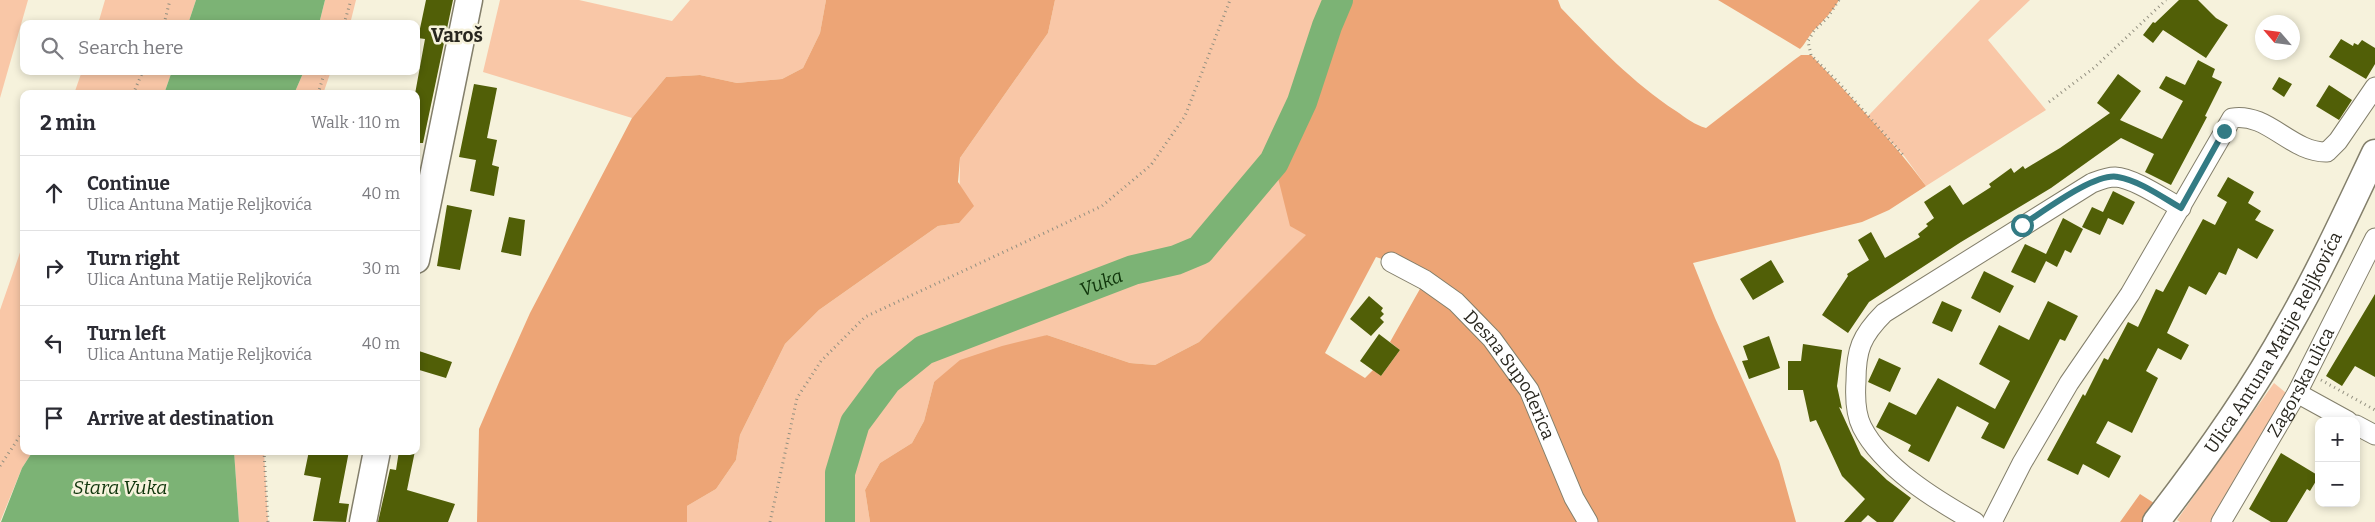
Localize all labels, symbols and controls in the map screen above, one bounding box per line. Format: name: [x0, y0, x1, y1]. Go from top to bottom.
north arrow: [2255, 15, 2300, 60]
search box: [20, 20, 420, 75]
district label: Varoš: [431, 24, 483, 47]
icon: search: [38, 34, 66, 62]
text: Search here: [78, 36, 183, 59]
text: 2 min: [40, 110, 96, 136]
text: Walk · 110 m: [311, 113, 400, 132]
route end: [2213, 120, 2236, 143]
text: Continue: [87, 172, 170, 195]
icon: ahead: [40, 179, 68, 207]
text: 40 m: [362, 184, 400, 203]
text: Ulica Antuna Matije Reljkovića: [87, 195, 312, 214]
route start: [2011, 214, 2034, 237]
street label: Ulica Antuna Matije Reljkovića: [2200, 228, 2347, 458]
text: Turn right: [87, 247, 180, 270]
icon: right: [40, 254, 68, 282]
text: 30 m: [362, 259, 400, 278]
water label: Vuka: [1076, 264, 1126, 301]
text: Ulica Antuna Matije Reljkovića: [87, 270, 312, 289]
street label: Desna Supoderica: [1459, 306, 1559, 443]
text: Turn left: [87, 322, 166, 345]
street label: Zagorska ulica: [2262, 324, 2339, 441]
icon: left: [40, 329, 68, 357]
text: 40 m: [362, 334, 400, 353]
text: Ulica Antuna Matije Reljkovića: [87, 345, 312, 364]
icon: arrive: [40, 404, 68, 432]
text: Arrive at destination: [87, 407, 274, 430]
map controls: [2315, 417, 2360, 507]
button: +: [2315, 417, 2360, 462]
button: −: [2315, 462, 2360, 507]
water label: Stara Vuka: [73, 476, 167, 499]

